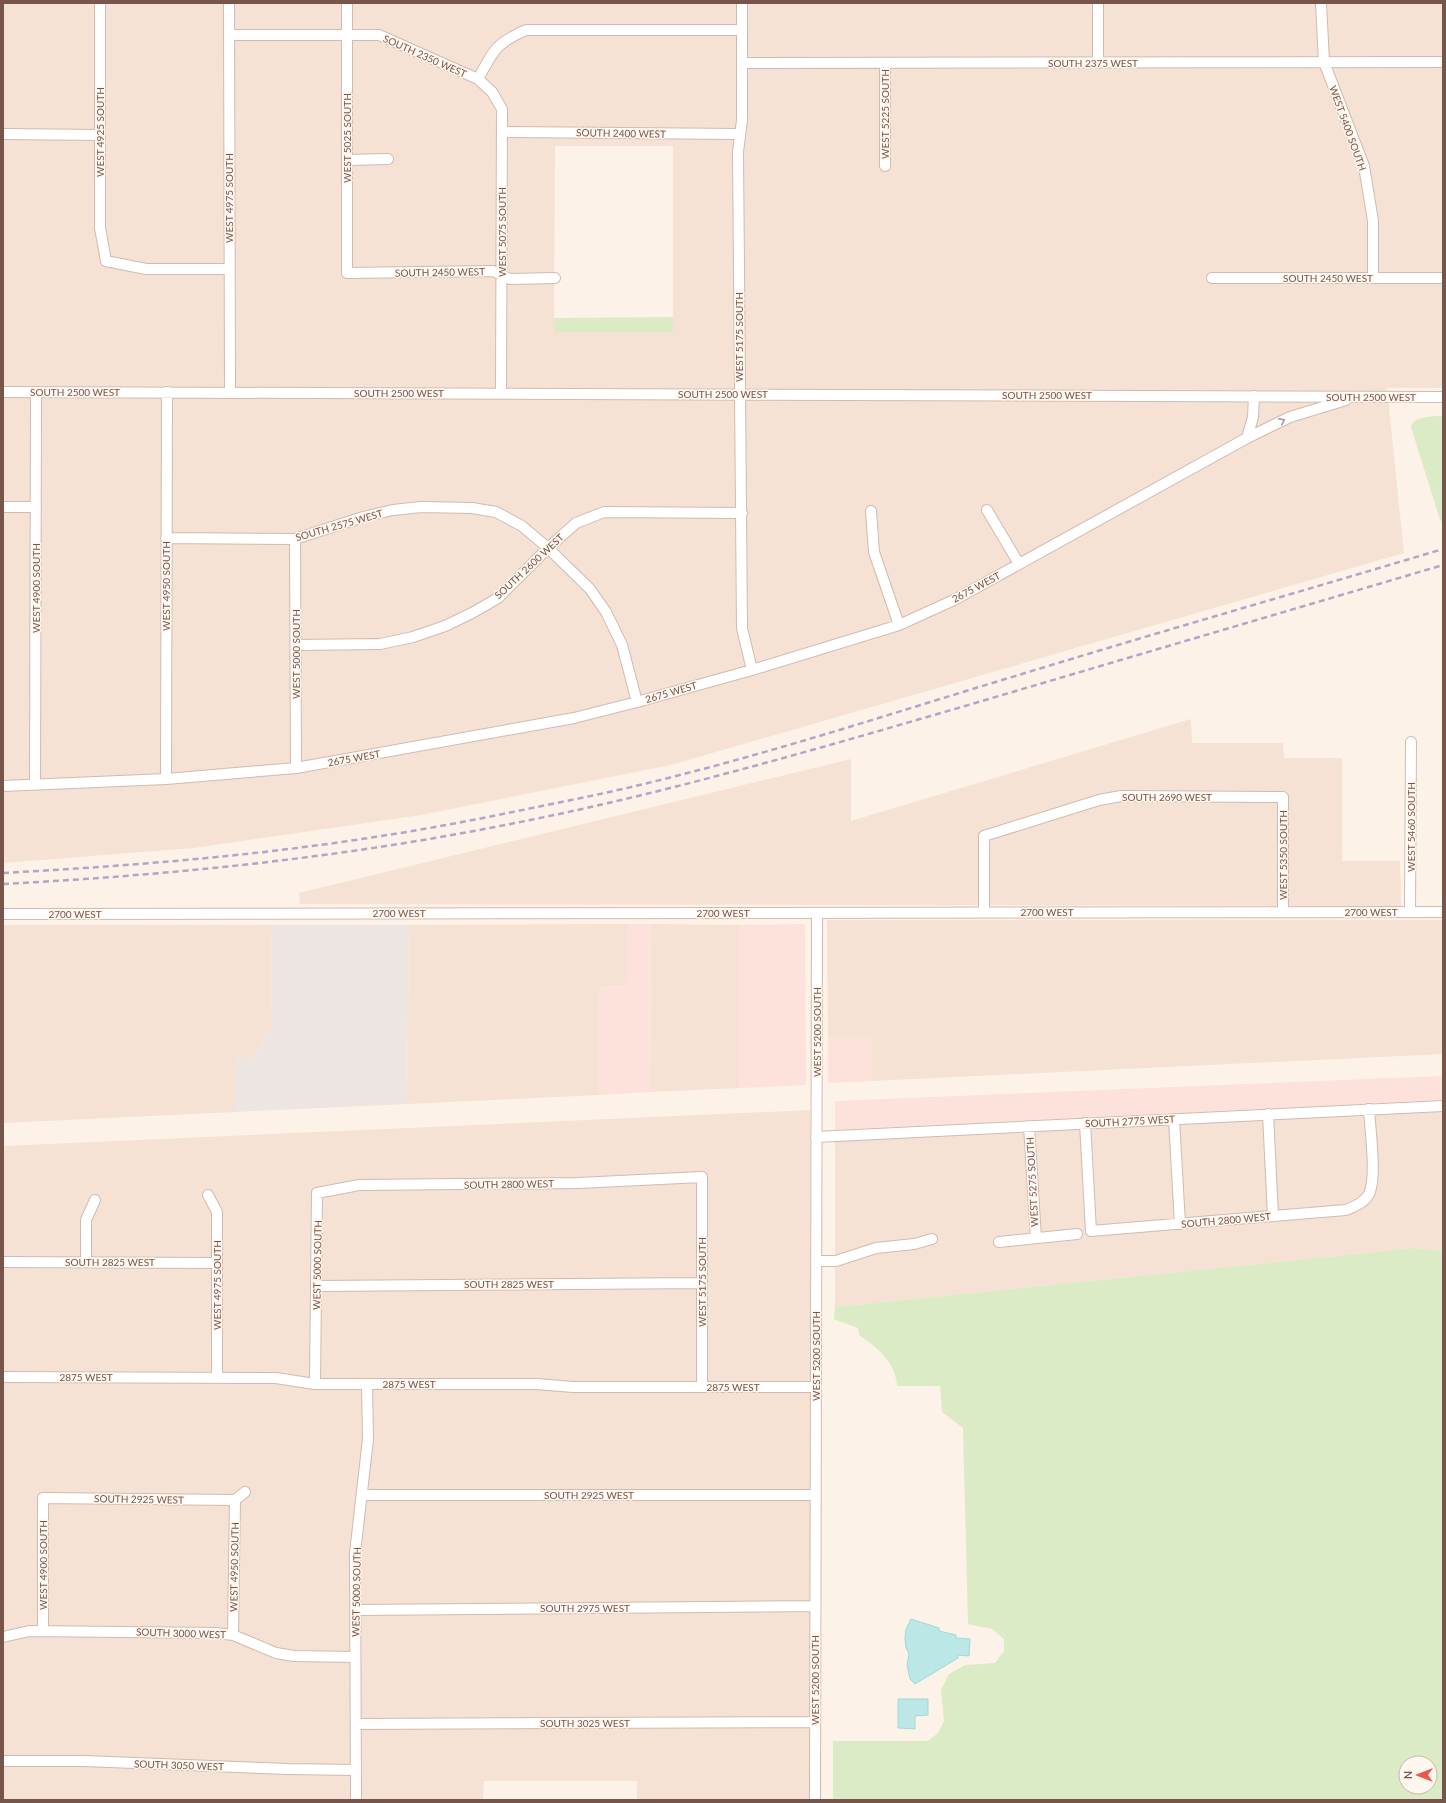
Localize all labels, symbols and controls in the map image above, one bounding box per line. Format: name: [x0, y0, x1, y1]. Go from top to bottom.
street label: SOUTH 2350 WEST: [381, 32, 469, 80]
street label: SOUTH 2375 WEST: [1048, 57, 1138, 69]
street label: WEST 5225 SOUTH: [879, 69, 891, 159]
street label: WEST 5400 SOUTH: [1327, 84, 1369, 172]
street label: WEST 4925 SOUTH: [94, 87, 106, 177]
street label: WEST 5025 SOUTH: [341, 93, 353, 183]
street label: SOUTH 2400 WEST: [576, 126, 666, 140]
street label: WEST 4975 SOUTH: [223, 153, 235, 243]
street label: WEST 5075 SOUTH: [496, 187, 508, 277]
street label: SOUTH 2450 WEST: [395, 265, 485, 279]
street label: SOUTH 2450 WEST: [1283, 272, 1373, 284]
street label: WEST 5175 SOUTH: [733, 292, 745, 382]
street label: SOUTH 2500 WEST: [30, 386, 120, 398]
street label: SOUTH 2500 WEST: [354, 387, 444, 399]
street label: SOUTH 2500 WEST: [678, 388, 768, 400]
street label: SOUTH 2500 WEST: [1002, 389, 1092, 401]
street label: SOUTH 2500 WEST: [1326, 391, 1416, 403]
one-way arrow: [1278, 418, 1286, 426]
street label: SOUTH 2575 WEST: [294, 507, 384, 543]
street label: SOUTH 2600 WEST: [492, 531, 566, 601]
street label: WEST 4950 SOUTH: [160, 541, 172, 631]
street label: WEST 4900 SOUTH: [30, 543, 42, 633]
street label: 2675 WEST: [950, 569, 1002, 605]
street label: WEST 5000 SOUTH: [290, 609, 302, 699]
street label: 2675 WEST: [644, 679, 698, 705]
street label: 2675 WEST: [327, 747, 381, 769]
street label: WEST 5460 SOUTH: [1405, 782, 1417, 872]
street label: SOUTH 2690 WEST: [1122, 791, 1212, 803]
street label: WEST 5350 SOUTH: [1277, 810, 1289, 900]
street label: 2700 WEST: [1020, 906, 1074, 918]
street label: 2700 WEST: [1344, 906, 1398, 918]
street label: 2700 WEST: [372, 907, 426, 919]
street label: 2700 WEST: [696, 907, 750, 919]
street label: 2700 WEST: [48, 908, 102, 920]
street label: WEST 5200 SOUTH: [811, 987, 823, 1077]
street label: SOUTH 2775 WEST: [1085, 1113, 1175, 1129]
street label: WEST 5275 SOUTH: [1024, 1137, 1040, 1227]
street label: SOUTH 2800 WEST: [464, 1177, 554, 1191]
street label: SOUTH 2800 WEST: [1181, 1210, 1271, 1230]
street label: WEST 5000 SOUTH: [310, 1220, 324, 1310]
street label: WEST 5175 SOUTH: [696, 1237, 708, 1327]
street label: WEST 4975 SOUTH: [211, 1240, 223, 1330]
street label: SOUTH 2825 WEST: [65, 1256, 155, 1268]
street label: SOUTH 2825 WEST: [464, 1278, 554, 1290]
street label: WEST 5200 SOUTH: [810, 1311, 822, 1401]
street label: 2875 WEST: [59, 1371, 113, 1383]
street label: 2875 WEST: [382, 1378, 436, 1390]
street label: 2875 WEST: [706, 1381, 760, 1393]
street label: SOUTH 2925 WEST: [544, 1489, 634, 1501]
street label: SOUTH 2925 WEST: [94, 1492, 184, 1506]
street label: WEST 4900 SOUTH: [37, 1520, 49, 1610]
street label: WEST 4950 SOUTH: [227, 1522, 241, 1612]
street label: WEST 5000 SOUTH: [349, 1547, 363, 1637]
street label: SOUTH 2975 WEST: [540, 1602, 630, 1614]
street label: SOUTH 3000 WEST: [136, 1625, 226, 1641]
street label: WEST 5200 SOUTH: [809, 1635, 821, 1725]
street label: SOUTH 3025 WEST: [540, 1717, 630, 1729]
north arrow: [1398, 1755, 1438, 1795]
street label: SOUTH 3050 WEST: [134, 1757, 224, 1773]
text: N: [1401, 1771, 1414, 1779]

